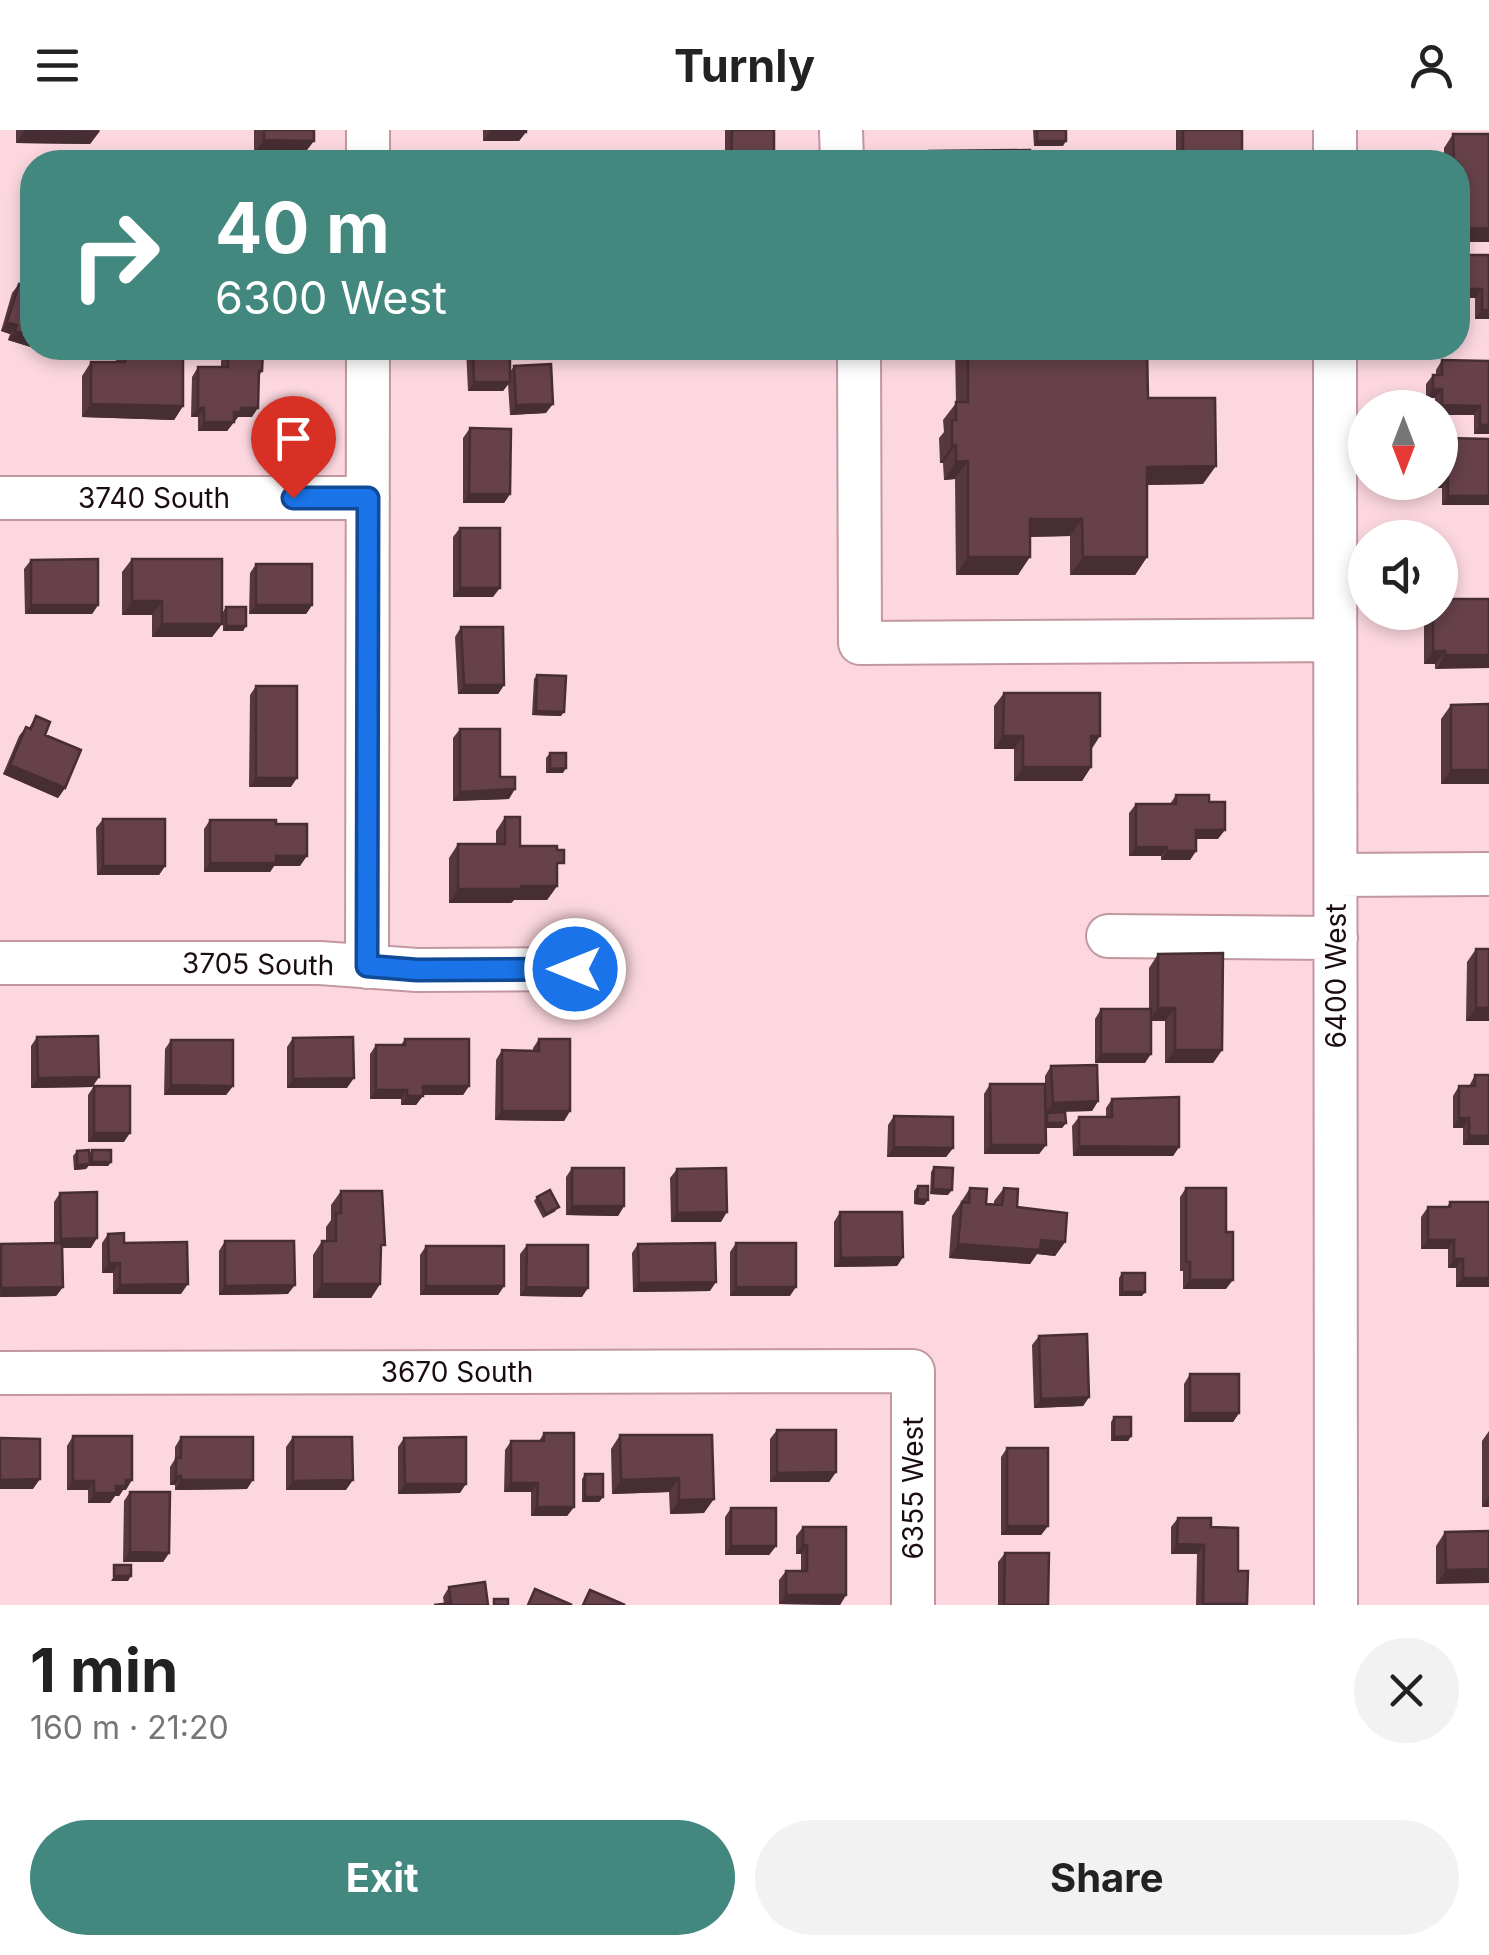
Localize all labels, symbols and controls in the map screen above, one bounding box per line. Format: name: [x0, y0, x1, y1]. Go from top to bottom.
icon: menu: [30, 38, 85, 93]
text: Turnly: [674, 38, 815, 93]
icon: person: [1404, 38, 1459, 93]
text: 40 m: [215, 185, 390, 270]
icon: right: [50, 190, 180, 320]
text: 6300 West: [215, 270, 447, 325]
north arrow: [1348, 390, 1458, 500]
map controls: [1348, 390, 1458, 630]
pin: [251, 396, 336, 499]
icon: arrive: [266, 411, 321, 466]
street label: 3740 South: [78, 481, 230, 515]
button: sound: [1348, 520, 1458, 630]
street label: 6400 West: [1319, 903, 1353, 1049]
position arrow: [523, 917, 627, 1021]
street label: 3705 South: [182, 946, 334, 982]
street label: 3670 South: [381, 1355, 533, 1389]
street label: 6355 West: [896, 1416, 930, 1560]
text: 1 min: [30, 1634, 178, 1706]
button: close: [1354, 1638, 1459, 1743]
text: 160 m · 21:20: [30, 1708, 229, 1747]
button: Exit: [30, 1820, 735, 1935]
button: Share: [755, 1820, 1459, 1935]

